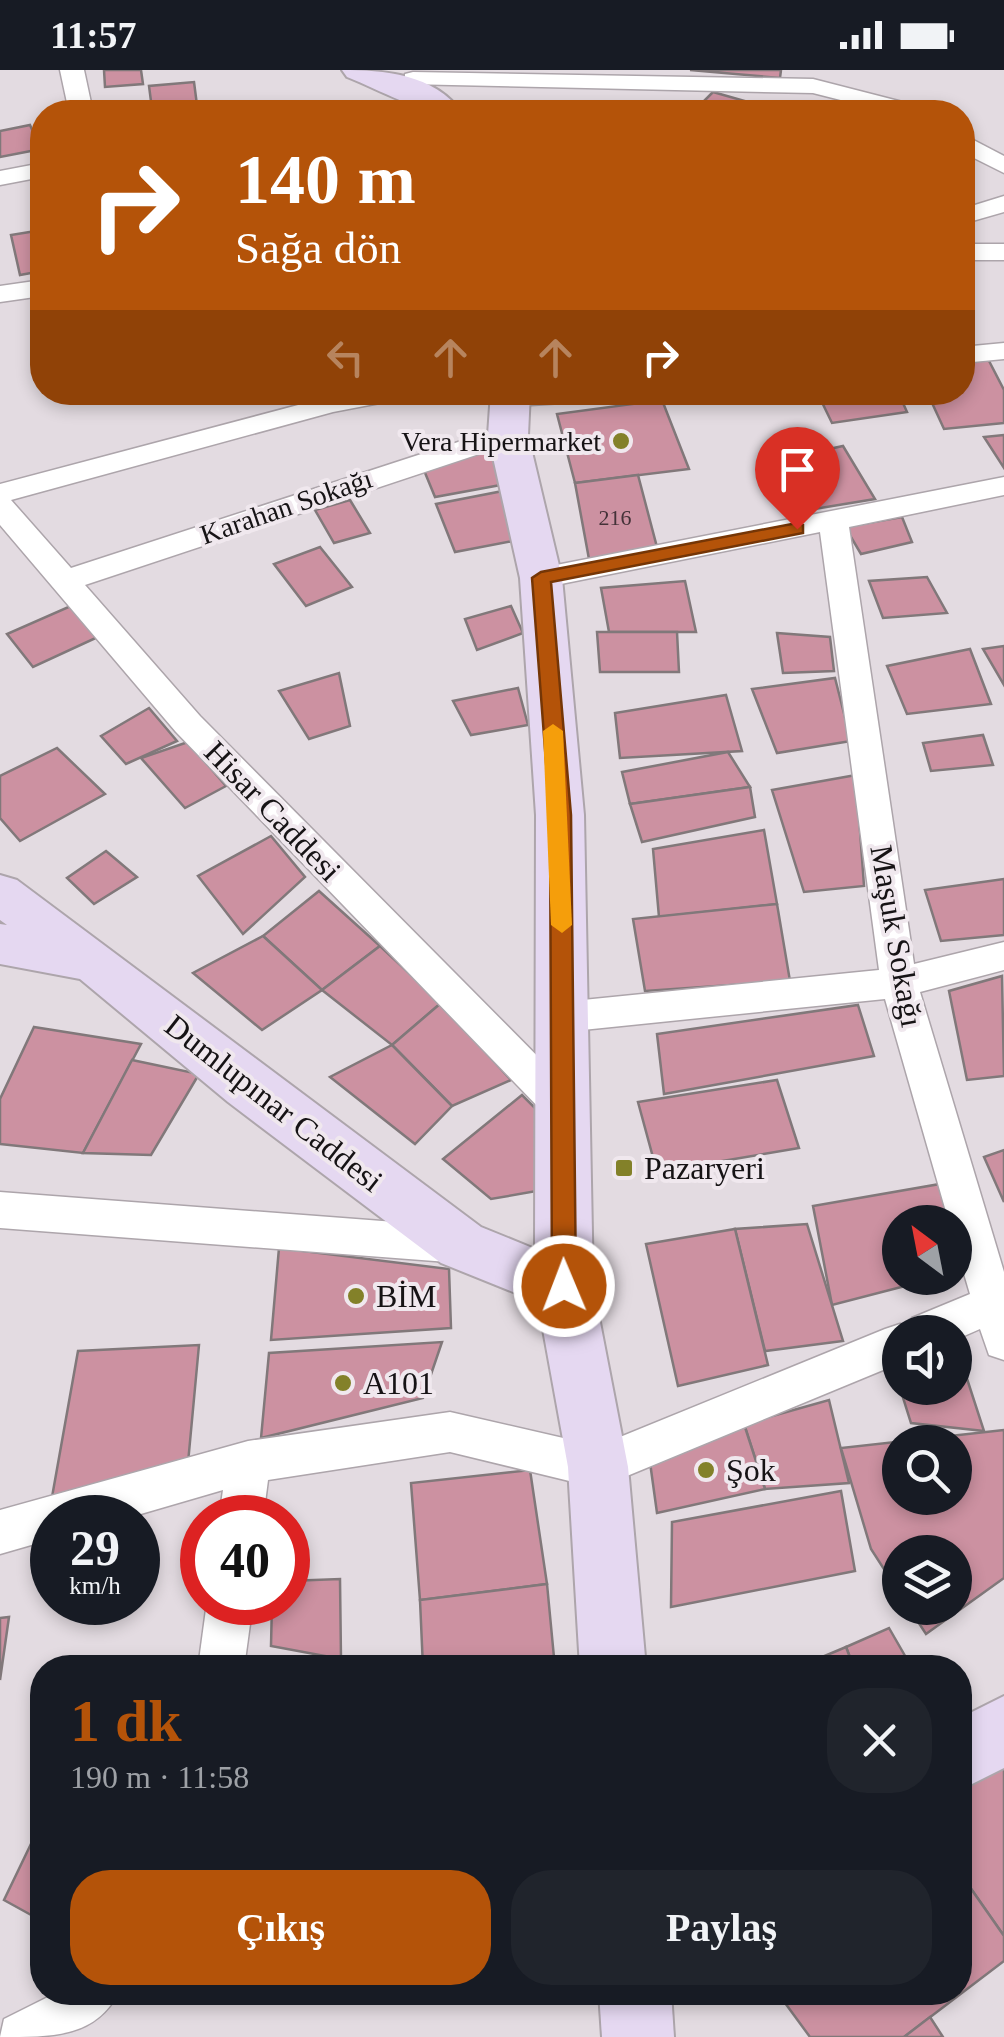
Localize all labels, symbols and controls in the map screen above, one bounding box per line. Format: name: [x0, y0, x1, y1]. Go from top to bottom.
text: 11:57: [50, 14, 137, 56]
icon: right: [70, 140, 200, 270]
text: 140 m: [235, 141, 416, 218]
text: Sağa dön: [235, 223, 401, 273]
icon: left: [318, 330, 373, 385]
icon: ahead: [423, 330, 478, 385]
icon: ahead: [528, 330, 583, 385]
icon: right: [633, 330, 688, 385]
place label: Vera Hipermarket: [401, 426, 601, 457]
pin: [755, 427, 840, 530]
marker: Vera Hipermarket: [610, 430, 632, 452]
icon: arrive: [770, 442, 825, 497]
street label: Karahan Sokağı: [196, 463, 376, 550]
house number: 216: [599, 505, 632, 530]
street label: Hisar Caddesi: [197, 734, 349, 888]
street label: Maşuk Sokağı: [863, 842, 931, 1030]
street label: Dumlupınar Caddesi: [158, 1007, 390, 1199]
place label: Pazaryeri: [644, 1150, 765, 1186]
marker: Pazaryeri: [613, 1157, 635, 1179]
north arrow: [882, 1205, 972, 1295]
map controls: [882, 1205, 972, 1625]
position arrow: [512, 1234, 616, 1338]
place label: BİM: [376, 1278, 436, 1314]
marker: BİM: [345, 1285, 367, 1307]
button: sound: [882, 1315, 972, 1405]
place label: A101: [363, 1365, 434, 1401]
marker: A101: [332, 1372, 354, 1394]
button: search: [882, 1425, 972, 1515]
place label: Şok: [726, 1452, 776, 1488]
marker: Şok: [695, 1459, 717, 1481]
speed limit sign: 40: [180, 1495, 310, 1625]
text: 29: [70, 1520, 120, 1576]
button: layers: [882, 1535, 972, 1625]
text: km/h: [69, 1572, 121, 1599]
text: 1 dk: [70, 1688, 182, 1754]
button: close: [827, 1688, 932, 1793]
text: 190 m · 11:58: [70, 1759, 249, 1795]
button: Çıkış: [70, 1870, 491, 1985]
button: Paylaş: [511, 1870, 932, 1985]

